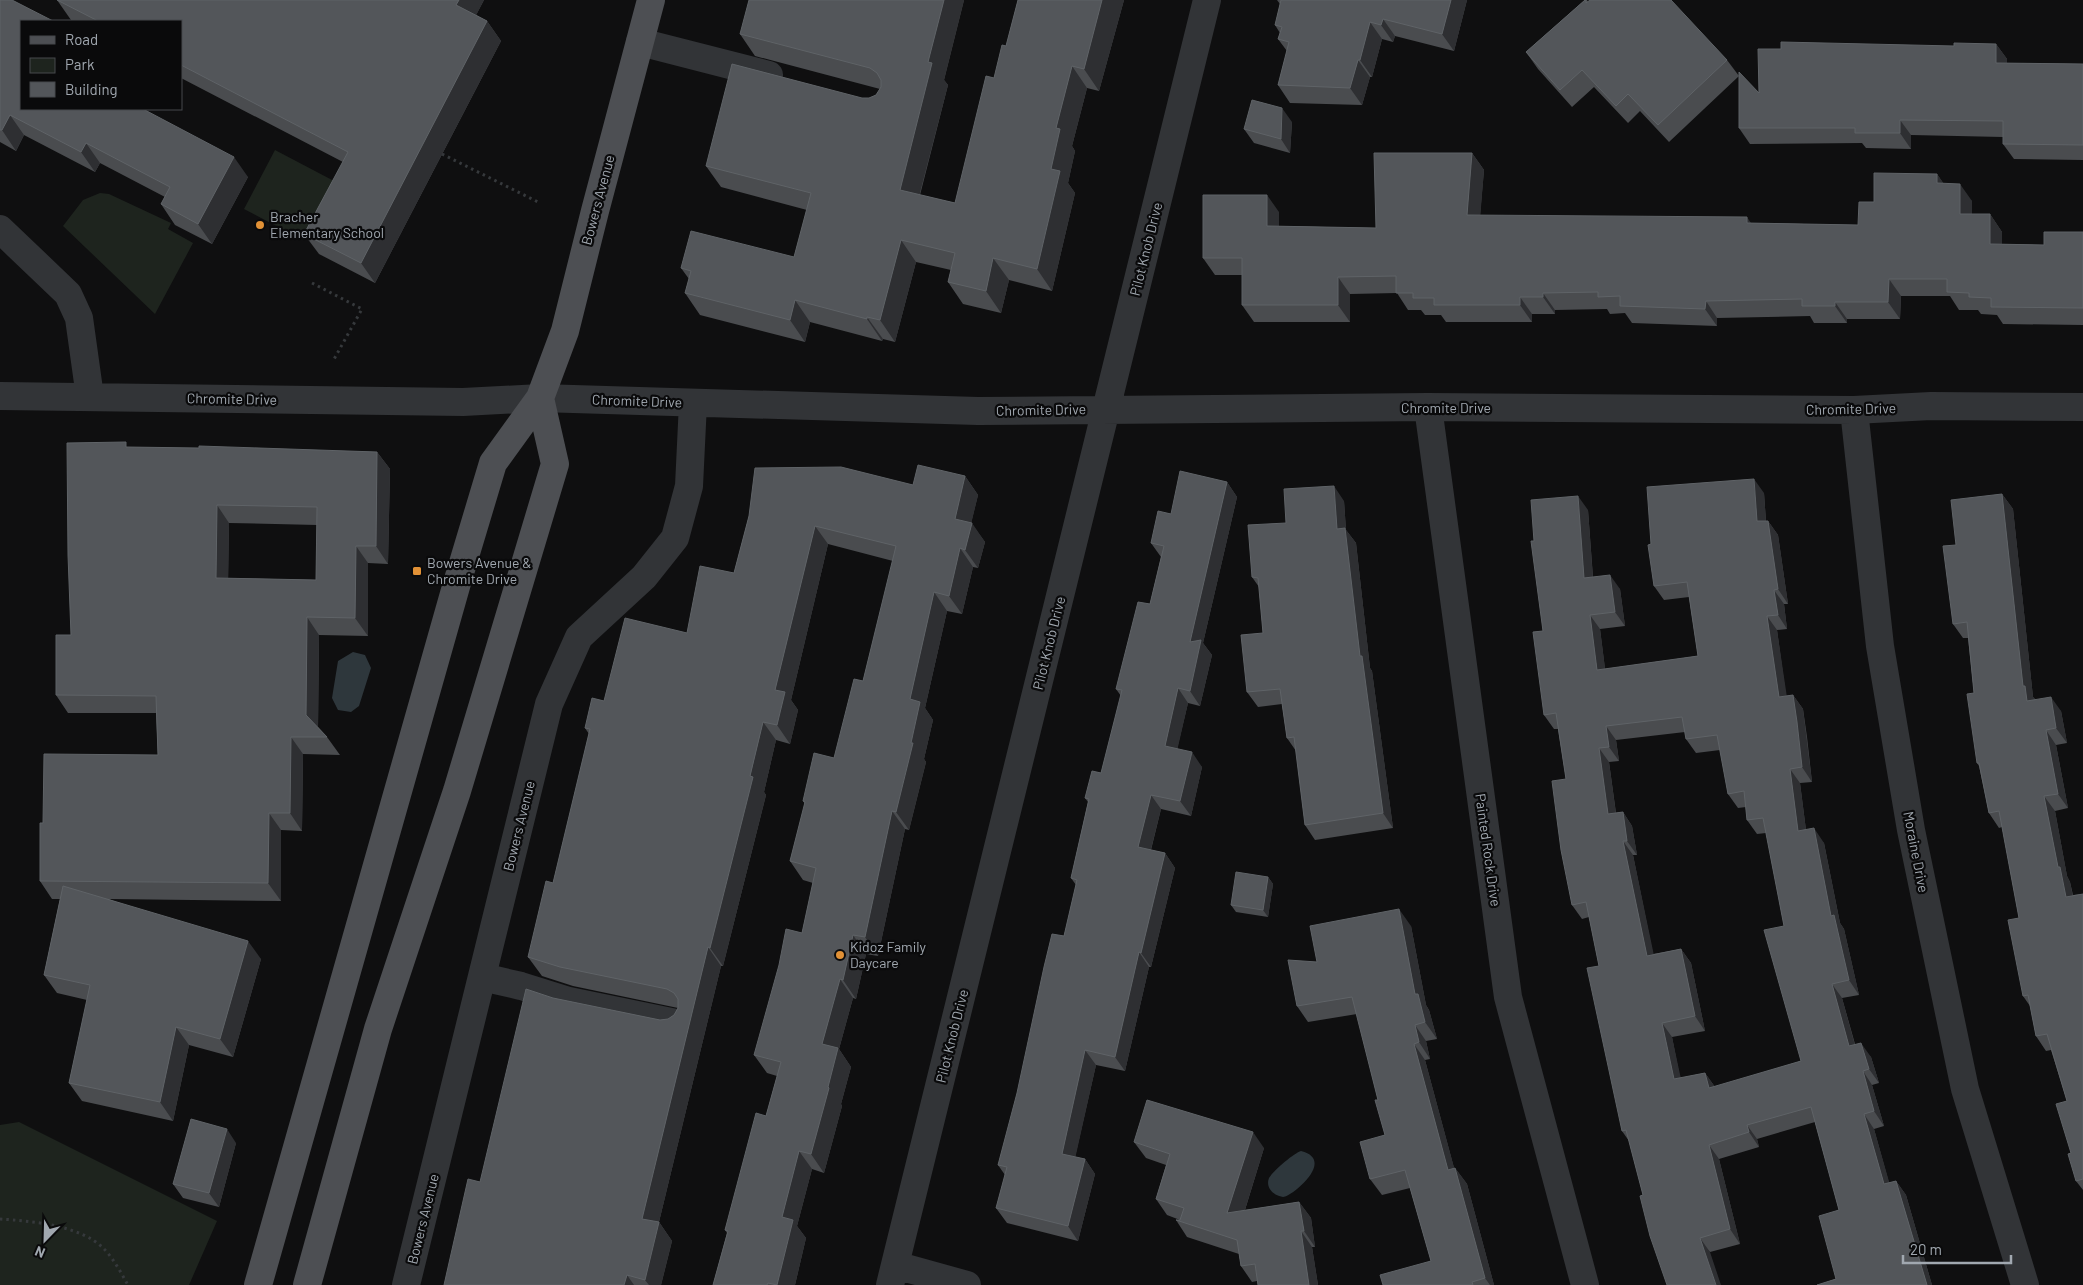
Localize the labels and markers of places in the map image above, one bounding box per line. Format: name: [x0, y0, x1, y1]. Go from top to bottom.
place label: Bracher Elementary School: [270, 208, 384, 241]
marker: Bracher Elementary School: [254, 219, 266, 231]
place label: Bowers Avenue & Chromite Drive: [427, 554, 532, 587]
marker: Bowers Avenue & Chromite Drive: [411, 565, 423, 577]
place label: Kidoz Family Daycare: [850, 938, 926, 971]
marker: Kidoz Family Daycare: [834, 949, 846, 961]

